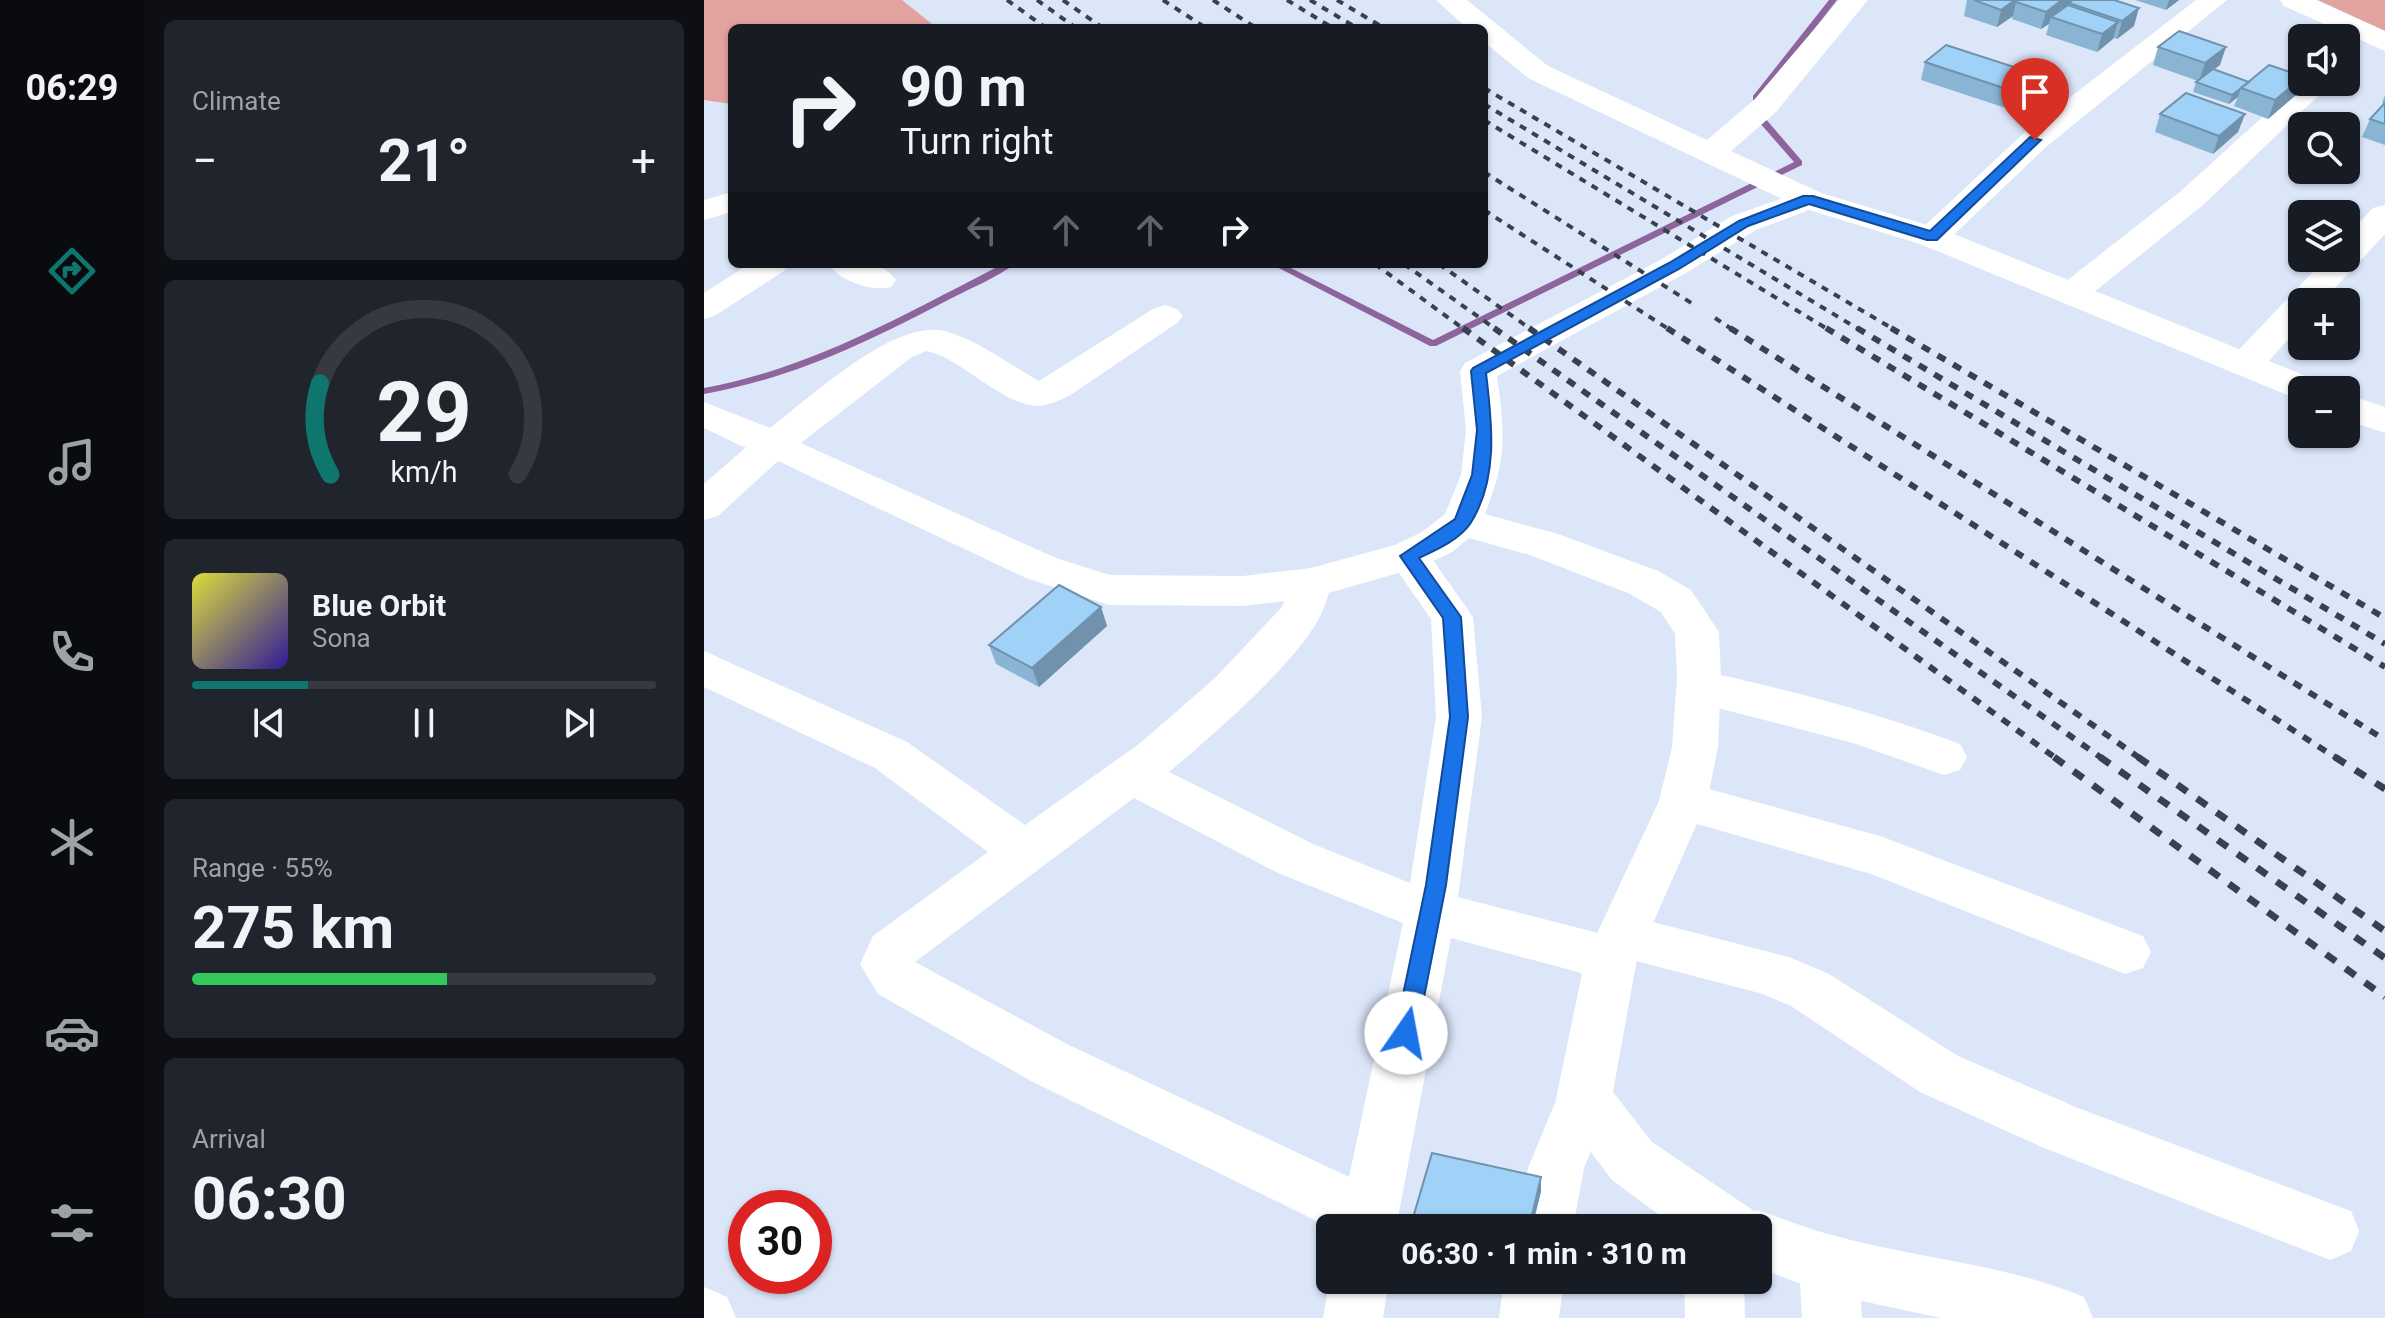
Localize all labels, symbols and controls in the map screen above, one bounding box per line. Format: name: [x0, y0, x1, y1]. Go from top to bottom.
map controls: [2288, 24, 2360, 448]
button: sound: [2288, 24, 2360, 96]
text: 90 m: [900, 54, 1027, 120]
icon: right: [768, 56, 872, 160]
pin: [2001, 58, 2069, 140]
text: 06:29: [26, 67, 118, 109]
icon: arrive: [2013, 70, 2057, 114]
text: Climate: [192, 86, 281, 116]
button: search: [2288, 112, 2360, 184]
text: Turn right: [900, 121, 1053, 163]
text: 21°: [378, 125, 470, 196]
text: −: [192, 135, 217, 187]
text: +: [631, 135, 656, 187]
button: layers: [2288, 200, 2360, 272]
icon: left: [960, 208, 1004, 252]
icon: ahead: [1044, 208, 1088, 252]
icon: ahead: [1128, 208, 1172, 252]
icon: right: [1212, 208, 1256, 252]
icon: directions: [44, 243, 100, 299]
button: +: [2288, 288, 2360, 360]
text: 29: [376, 364, 472, 461]
button: −: [2288, 376, 2360, 448]
icon: music: [44, 434, 100, 490]
text: km/h: [390, 456, 458, 490]
text: Blue Orbit: [312, 588, 446, 623]
text: Sona: [312, 623, 371, 653]
icon: phone: [44, 624, 100, 680]
icon: previous: [247, 701, 291, 745]
icon: pause: [402, 701, 446, 745]
icon: next: [557, 701, 601, 745]
icon: climate: [44, 814, 100, 870]
text: Range · 55%: [192, 853, 333, 883]
text: 275 km: [192, 892, 394, 963]
position arrow: [1364, 991, 1448, 1075]
icon: car: [44, 1005, 100, 1061]
text: Arrival: [192, 1124, 266, 1154]
text: 06:30: [192, 1163, 347, 1234]
speed limit sign: 30: [728, 1190, 832, 1294]
icon: filters: [44, 1195, 100, 1251]
text: 06:30 · 1 min · 310 m: [1401, 1236, 1687, 1271]

